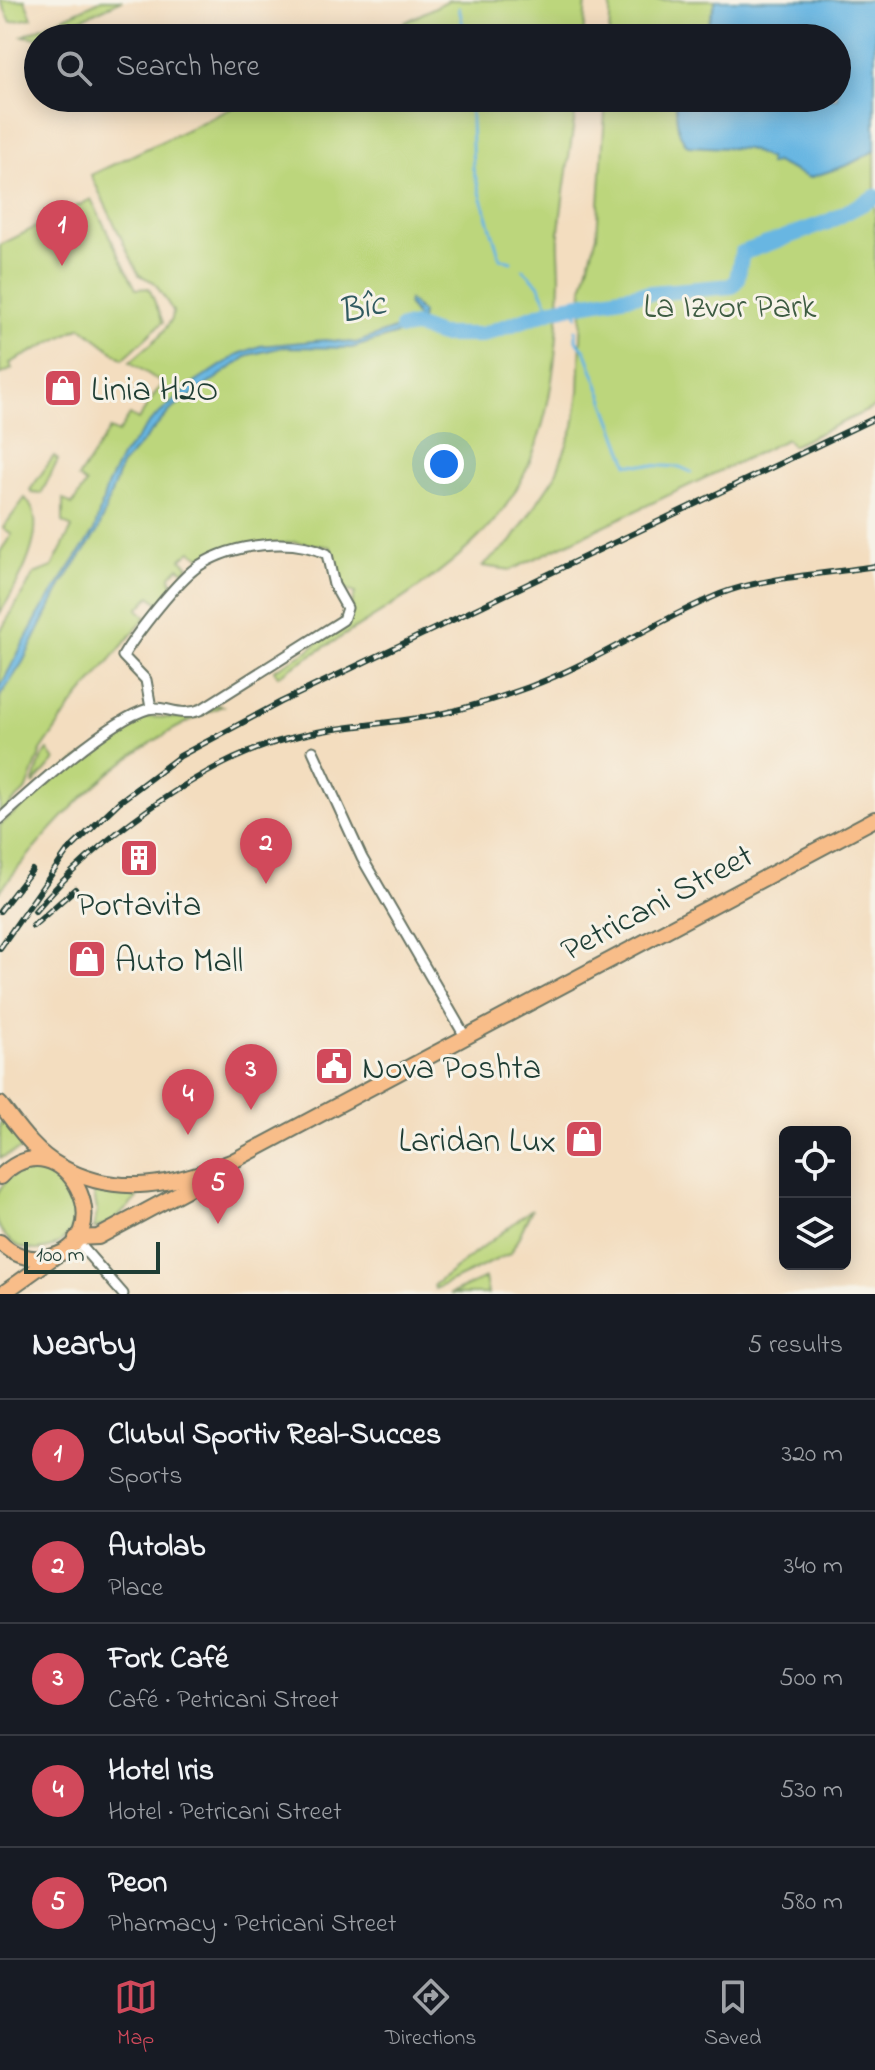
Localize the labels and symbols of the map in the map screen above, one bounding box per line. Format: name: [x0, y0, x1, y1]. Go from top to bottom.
pin: 1: [36, 200, 88, 266]
water label: Bîc: [333, 278, 393, 340]
park label: La Izvor Park: [644, 284, 817, 334]
shop icon: Linia H2O: [42, 367, 84, 409]
place label: Linia H2O: [91, 367, 218, 417]
your location: [424, 444, 464, 484]
pin: 2: [240, 818, 292, 884]
street label: Petricani Street: [553, 833, 763, 976]
building icon: Portavita: [118, 837, 160, 879]
place label: Portavita: [77, 882, 201, 932]
shop icon: Auto Mall: [66, 938, 108, 980]
place label: Auto Mall: [115, 938, 243, 988]
pin: 3: [225, 1044, 277, 1110]
public building icon: Nova Poshta: [313, 1045, 355, 1087]
place label: Nova Poshta: [362, 1045, 541, 1095]
pin: 4: [162, 1069, 214, 1135]
place label: Laridan Lux: [399, 1118, 556, 1168]
shop icon: Laridan Lux: [563, 1118, 605, 1160]
pin: 5: [192, 1158, 244, 1224]
scale bar: [24, 1238, 160, 1274]

